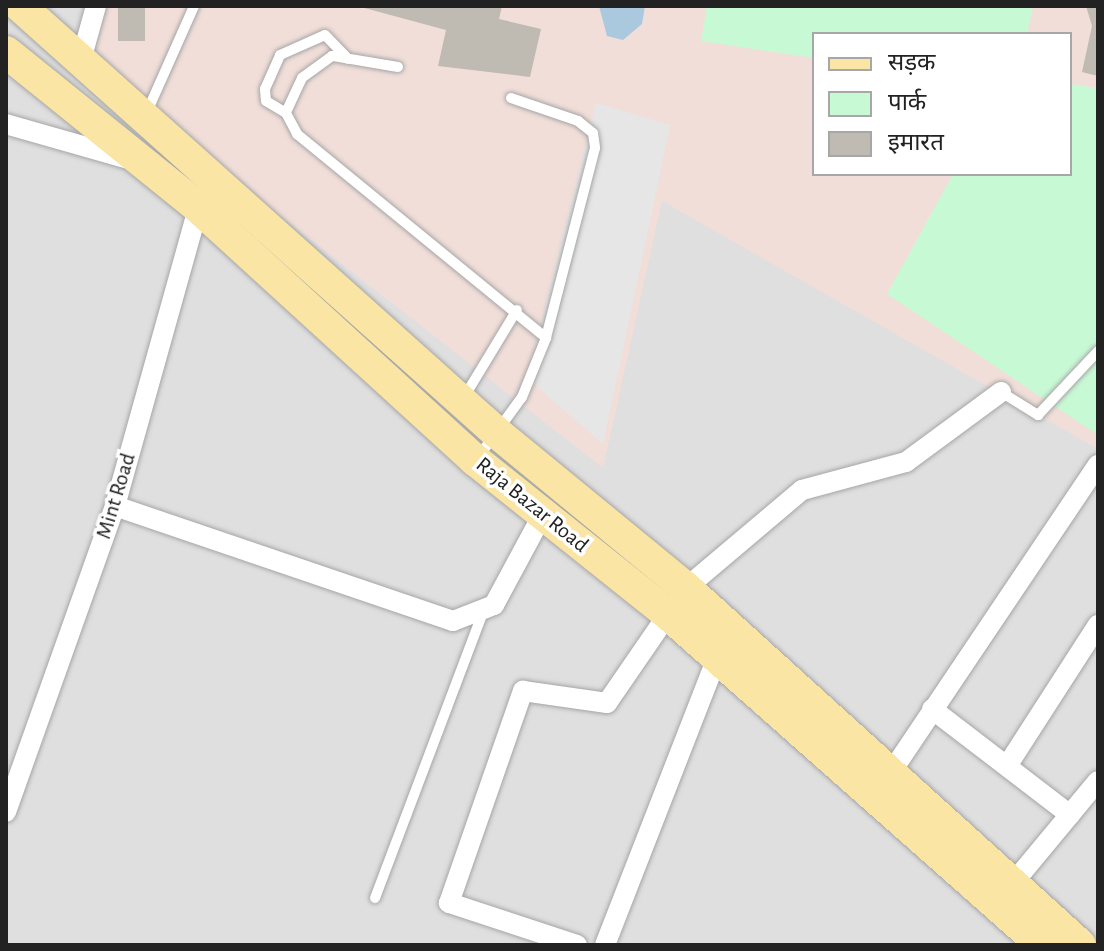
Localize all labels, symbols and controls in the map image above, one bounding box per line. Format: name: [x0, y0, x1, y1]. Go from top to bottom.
legend: [812, 32, 1072, 176]
text: सड़क: [888, 51, 936, 75]
text: पार्क: [888, 91, 926, 115]
text: इमारत: [888, 131, 944, 155]
street label: Mint Road: [90, 450, 142, 542]
street label: Raja Bazar Road: [470, 452, 594, 558]

